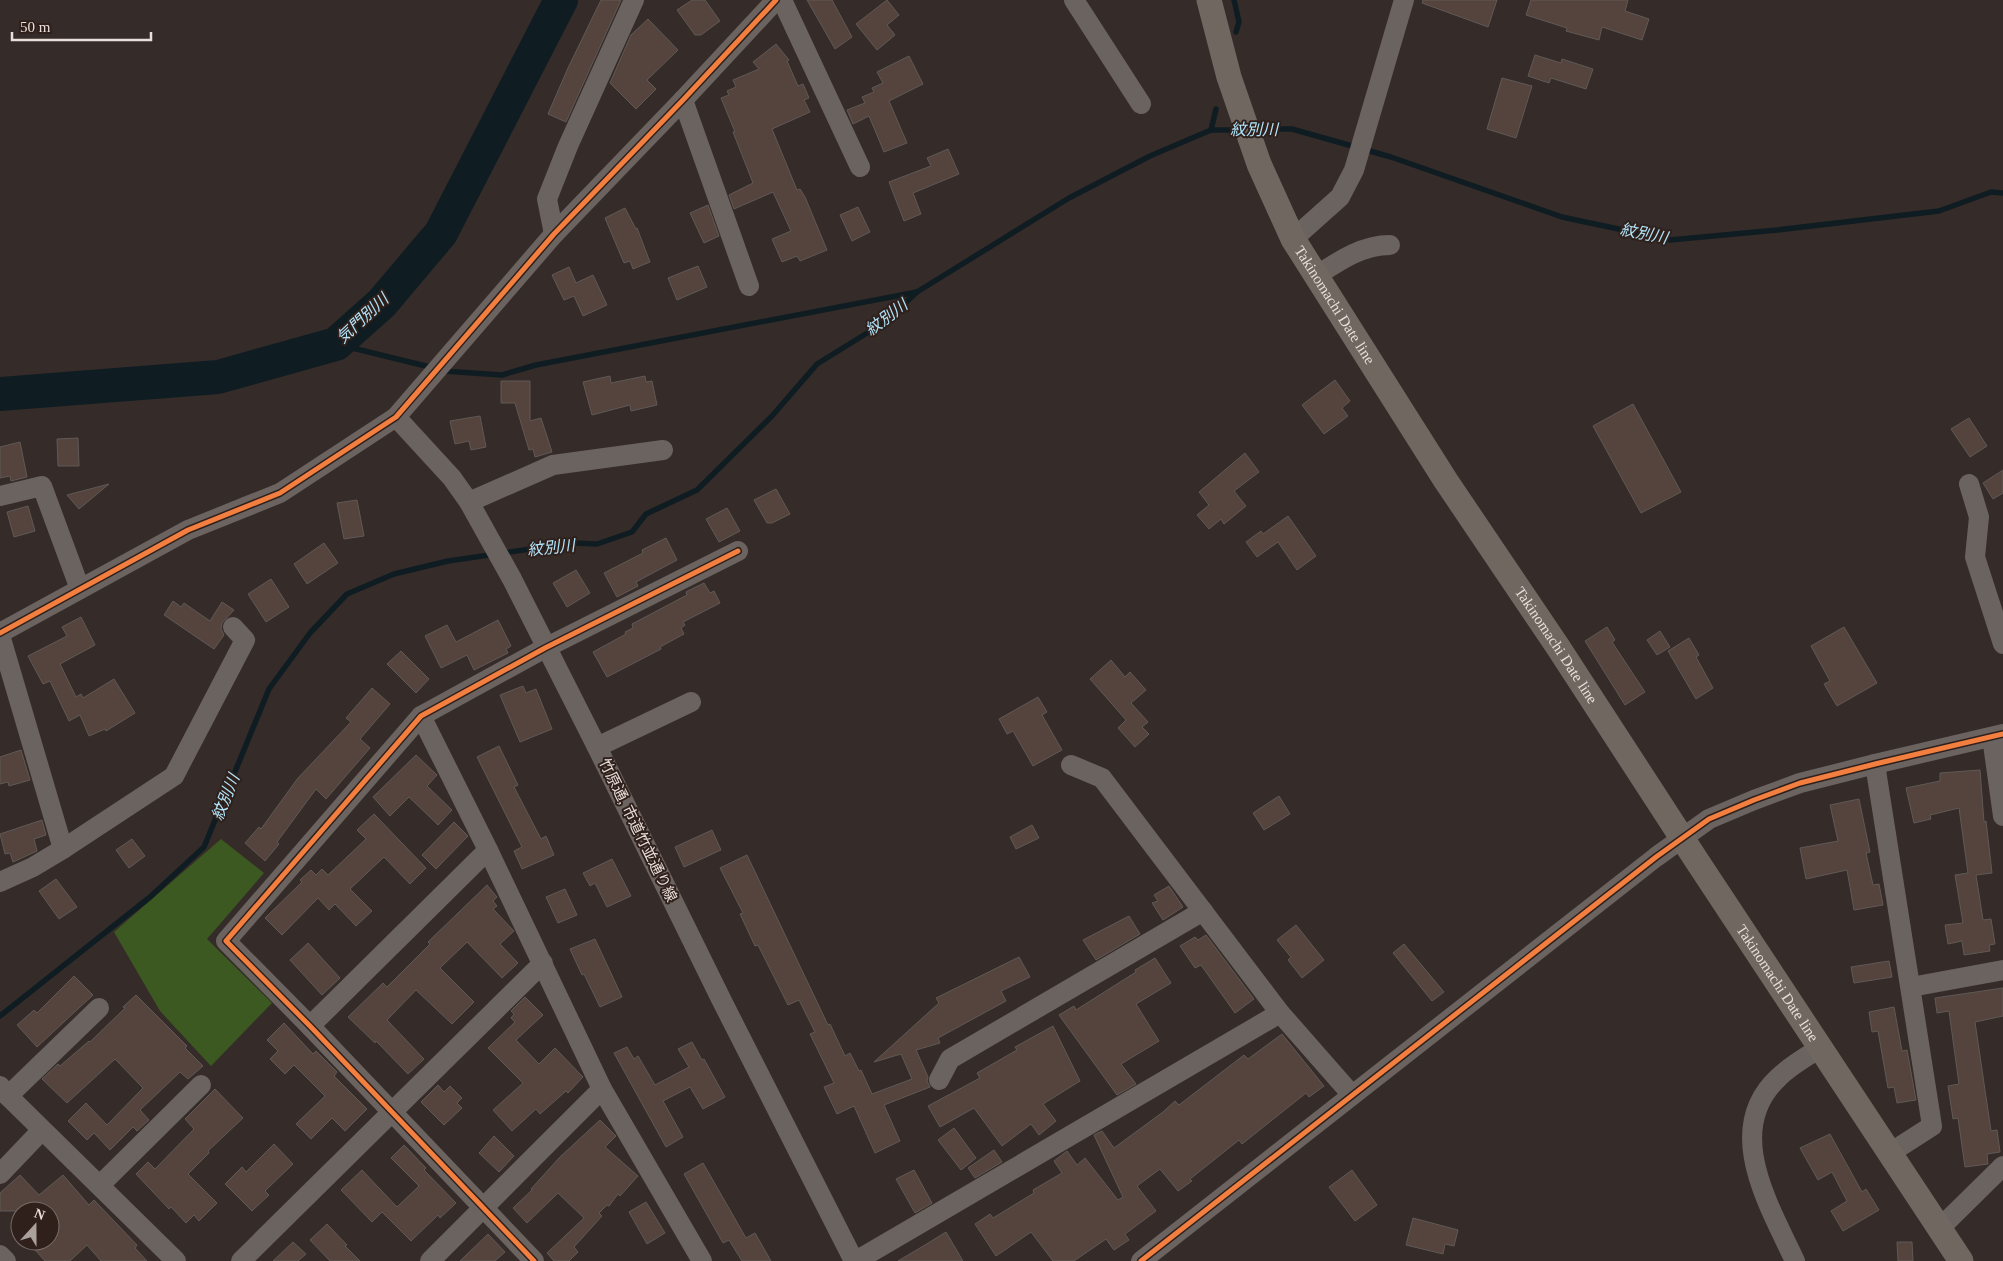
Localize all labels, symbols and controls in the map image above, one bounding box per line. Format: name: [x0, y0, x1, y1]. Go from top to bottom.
scale bar: [12, 10, 151, 42]
text: 50 m: [20, 19, 51, 35]
water label: 紋別川: [1230, 121, 1280, 138]
water label: 紋別川: [1619, 221, 1671, 247]
street label: Takinomachi Date line: [1291, 243, 1378, 367]
water label: 気門別川: [333, 289, 393, 346]
water label: 紋別川: [862, 295, 912, 339]
water label: 紋別川: [526, 536, 578, 558]
street label: Takinomachi Date line: [1512, 584, 1601, 707]
street label: 竹原通, 市道竹並通り線: [596, 756, 680, 904]
water label: 紋別川: [209, 770, 243, 823]
street label: Takinomachi Date line: [1733, 922, 1822, 1045]
north arrow: [10, 1201, 60, 1251]
text: N: [32, 1206, 47, 1223]

